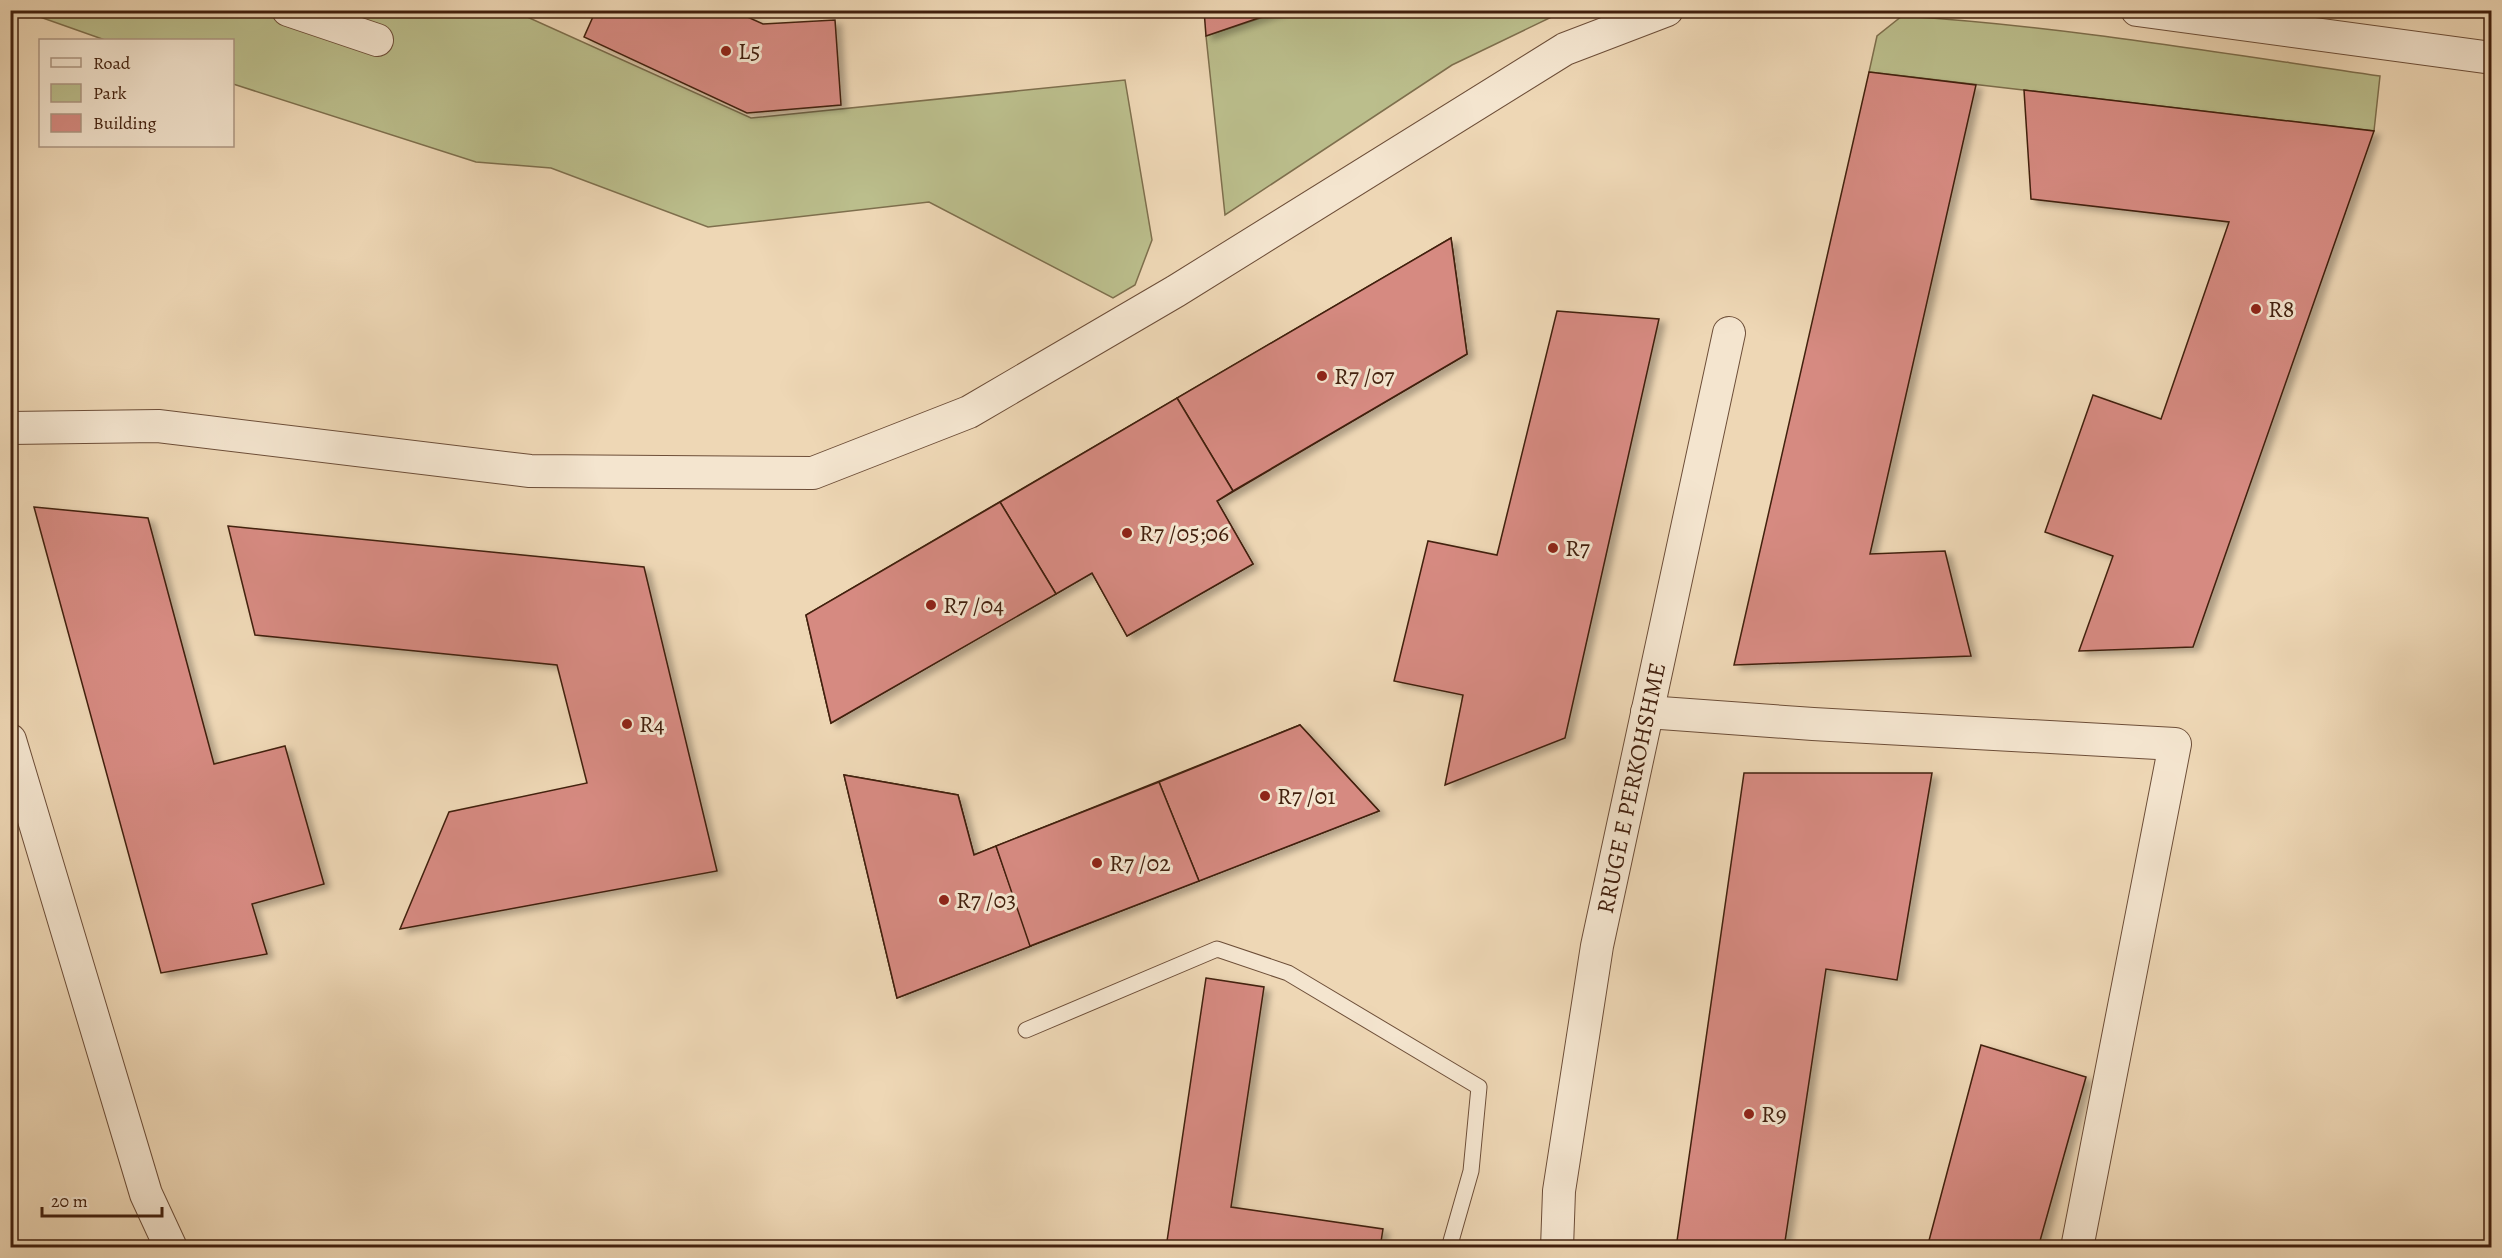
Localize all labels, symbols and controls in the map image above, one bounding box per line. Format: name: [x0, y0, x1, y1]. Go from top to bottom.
place label: L5: [738, 35, 761, 67]
legend: [39, 39, 234, 147]
marker: L5: [719, 44, 733, 58]
text: Road: [93, 51, 131, 75]
text: Park: [93, 81, 127, 105]
text: Building: [93, 111, 157, 135]
place label: R8: [2268, 293, 2294, 325]
marker: R8: [2249, 302, 2263, 316]
place label: R7 /07: [1334, 360, 1395, 392]
marker: R7 /07: [1315, 369, 1329, 383]
place label: R7 /05;06: [1139, 517, 1229, 549]
marker: R7 /05;06: [1120, 526, 1134, 540]
place label: R7: [1565, 532, 1591, 564]
marker: R7: [1546, 541, 1560, 555]
place label: R7 /04: [943, 589, 1004, 621]
marker: R7 /04: [924, 598, 938, 612]
street label: RRUGE E PERKOHSHME: [1589, 660, 1673, 916]
place label: R4: [639, 708, 665, 740]
marker: R4: [620, 717, 634, 731]
place label: R7 /01: [1277, 780, 1335, 812]
marker: R7 /01: [1258, 789, 1272, 803]
place label: R7 /02: [1109, 847, 1171, 879]
marker: R7 /02: [1090, 856, 1104, 870]
place label: R7 /03: [956, 884, 1016, 916]
marker: R7 /03: [937, 893, 951, 907]
place label: R9: [1761, 1098, 1787, 1130]
marker: R9: [1742, 1107, 1756, 1121]
scale bar: [42, 1180, 162, 1218]
text: 20 m: [51, 1189, 88, 1213]

